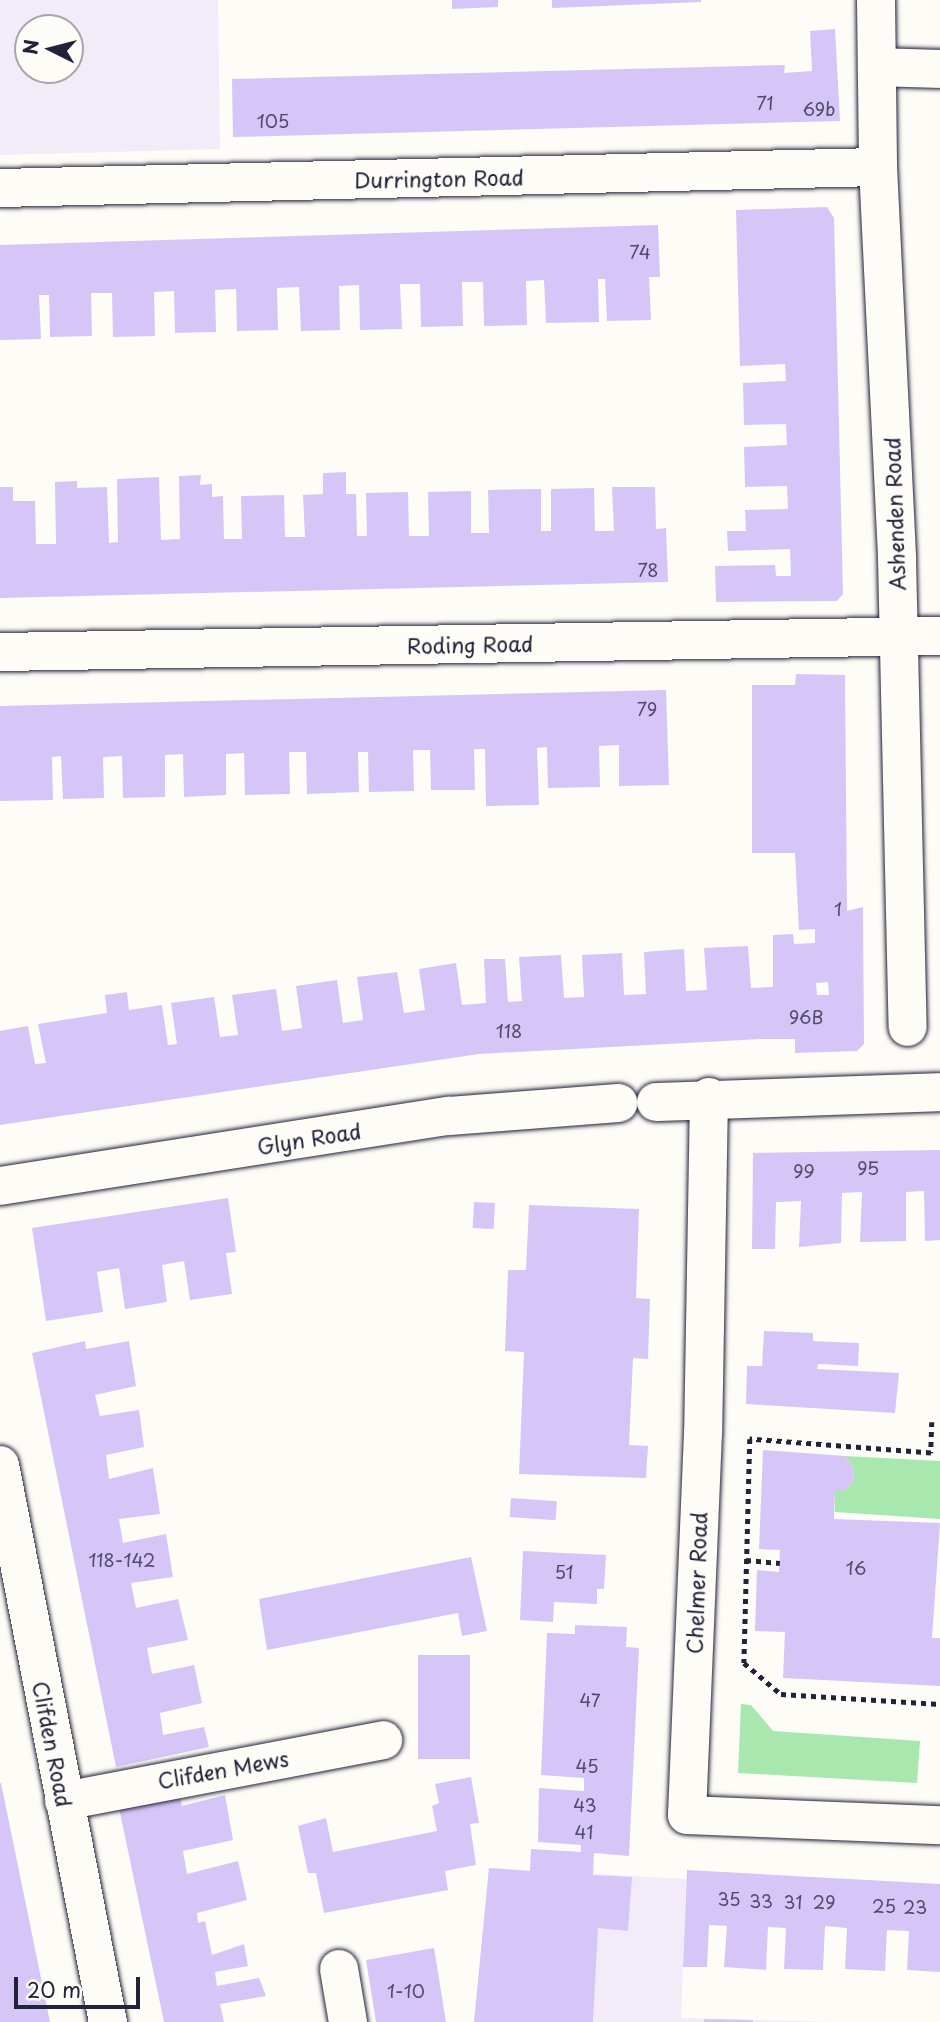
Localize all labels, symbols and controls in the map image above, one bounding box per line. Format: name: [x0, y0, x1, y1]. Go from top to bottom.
north arrow: [14, 14, 84, 84]
text: N: [15, 38, 45, 56]
house number: 71: [757, 92, 773, 114]
house number: 69b: [803, 98, 835, 120]
house number: 105: [257, 110, 289, 132]
street label: Durrington Road: [354, 164, 524, 192]
house number: 74: [629, 241, 651, 263]
street label: Ashenden Road: [879, 437, 909, 591]
house number: 78: [638, 559, 658, 581]
street label: Roding Road: [407, 630, 533, 658]
house number: 79: [637, 698, 657, 720]
house number: 1: [834, 898, 842, 920]
house number: 96B: [789, 1006, 823, 1028]
house number: 118: [496, 1020, 522, 1042]
street label: Glyn Road: [255, 1117, 363, 1159]
house number: 95: [857, 1157, 879, 1179]
house number: 99: [793, 1160, 815, 1182]
street label: Chelmer Road: [681, 1511, 711, 1655]
house number: 118-142: [89, 1549, 155, 1571]
house number: 16: [846, 1557, 866, 1579]
house number: 51: [554, 1561, 574, 1583]
street label: Clifden Road: [28, 1679, 78, 1809]
house number: 47: [579, 1689, 601, 1711]
street label: Clifden Mews: [155, 1745, 291, 1793]
house number: 45: [576, 1755, 598, 1777]
house number: 43: [573, 1794, 597, 1816]
house number: 41: [575, 1821, 593, 1843]
house number: 35: [717, 1888, 741, 1910]
house number: 33: [749, 1890, 773, 1912]
house number: 31: [784, 1891, 802, 1913]
house number: 29: [813, 1891, 835, 1913]
house number: 25: [872, 1895, 896, 1917]
house number: 23: [903, 1896, 927, 1918]
scale bar: [18, 1962, 144, 2006]
text: 20 m: [27, 1973, 81, 2005]
house number: 1-10: [387, 1980, 425, 2002]

